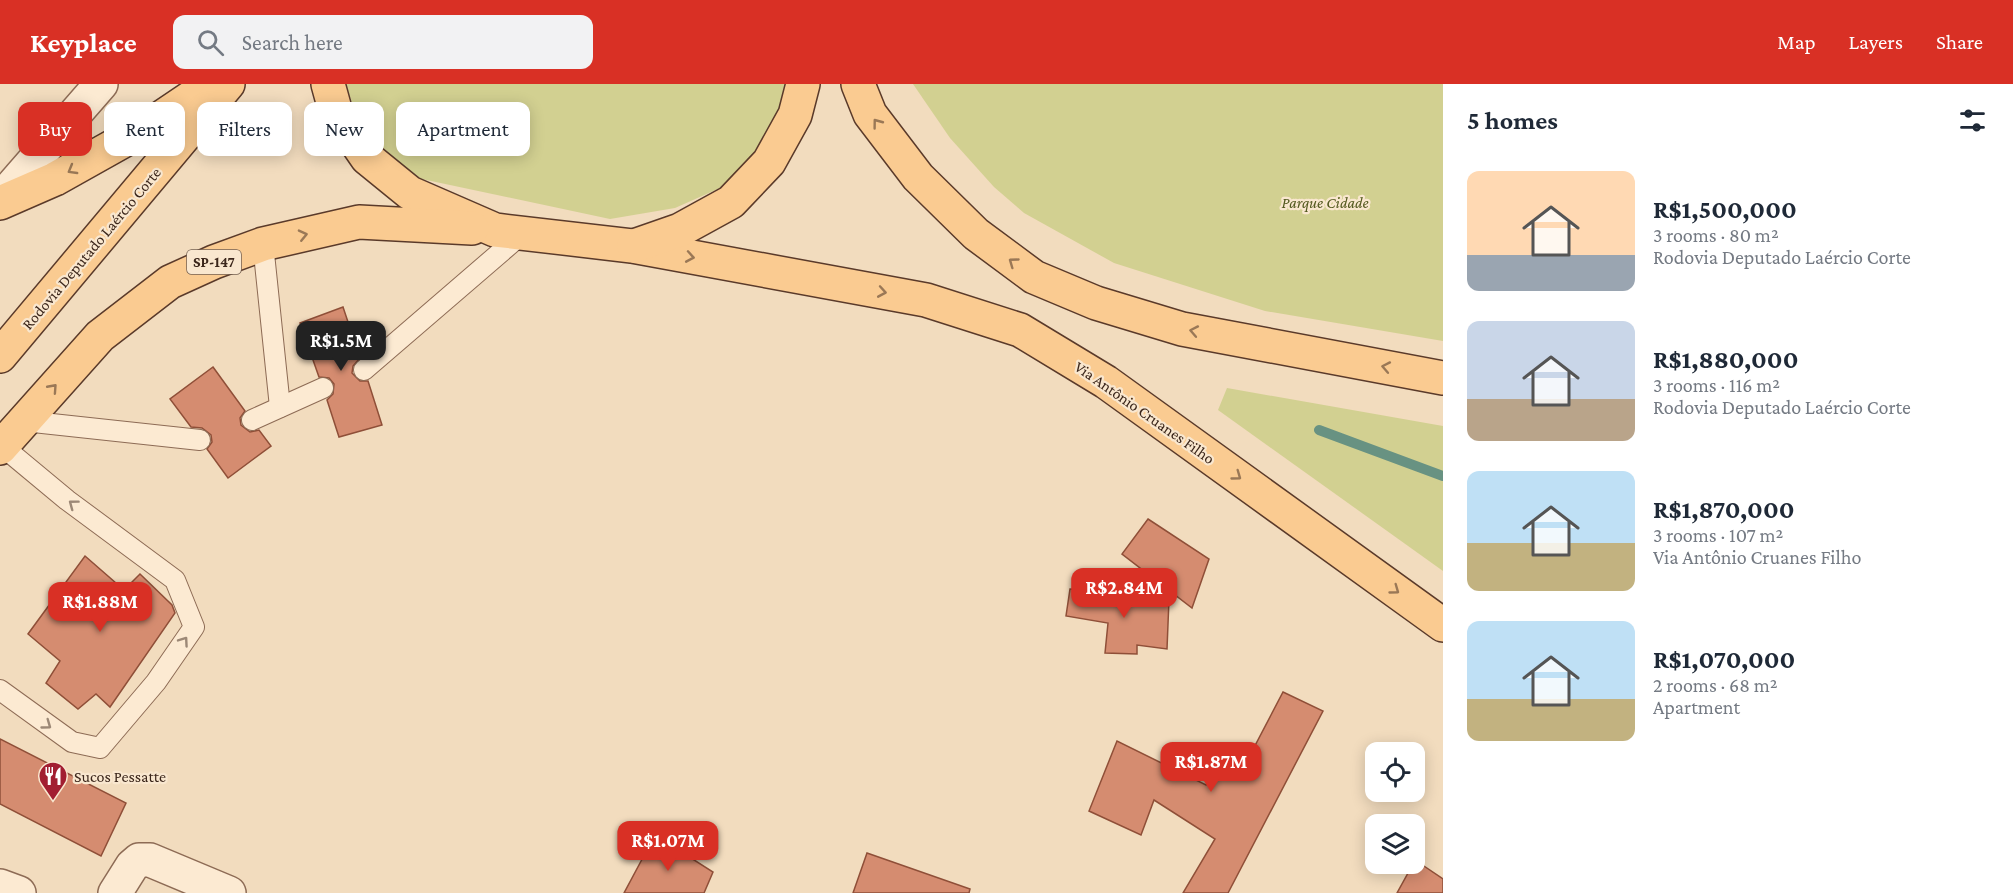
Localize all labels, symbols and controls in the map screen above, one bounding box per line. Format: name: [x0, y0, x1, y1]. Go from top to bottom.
search box: [173, 15, 593, 69]
icon: search: [194, 26, 227, 59]
text: Keyplace: [30, 27, 137, 58]
text: Search here: [242, 30, 343, 55]
text: Map: [1777, 30, 1816, 54]
text: Layers: [1849, 30, 1903, 54]
text: Share: [1936, 30, 1983, 54]
chip: Buy: [18, 102, 92, 156]
chip: Rent: [104, 102, 185, 156]
chip: Filters: [197, 102, 292, 156]
chip: New: [304, 102, 384, 156]
chip: Apartment: [396, 102, 530, 156]
icon: filters: [1956, 104, 1989, 137]
text: 5 homes: [1467, 106, 1558, 135]
one-way arrow: [874, 119, 885, 130]
one-way arrow: [68, 162, 78, 174]
street label: Rodovia Deputado Laércio Corte: [19, 164, 165, 333]
park label: Parque Cidade: [1281, 194, 1369, 212]
icon: home: [1515, 195, 1587, 267]
text: R$1,500,000: [1653, 195, 1797, 224]
text: 3 rooms · 80 m²: [1653, 224, 1779, 246]
one-way arrow: [297, 230, 307, 243]
text: Rodovia Deputado Laércio Corte: [1653, 246, 1911, 268]
road number: SP-147: [187, 250, 241, 274]
one-way arrow: [685, 250, 695, 263]
one-way arrow: [1009, 258, 1020, 269]
one-way arrow: [876, 285, 886, 298]
pin: R$1.5M: [292, 321, 390, 372]
one-way arrow: [1189, 325, 1199, 338]
text: R$1.5M: [310, 329, 372, 351]
icon: home: [1515, 345, 1587, 417]
text: R$1,880,000: [1653, 345, 1798, 374]
street label: Via Antônio Cruanes Filho: [1072, 358, 1218, 467]
one-way arrow: [1381, 361, 1391, 374]
text: 3 rooms · 116 m²: [1653, 374, 1780, 396]
one-way arrow: [46, 385, 57, 395]
text: Rodovia Deputado Laércio Corte: [1653, 396, 1911, 418]
one-way arrow: [1230, 469, 1241, 480]
icon: home: [1515, 495, 1587, 567]
text: R$1,870,000: [1653, 495, 1795, 524]
one-way arrow: [69, 500, 80, 511]
text: 3 rooms · 107 m²: [1653, 524, 1783, 546]
text: Via Antônio Cruanes Filho: [1653, 546, 1861, 568]
pin: R$2.84M: [1069, 568, 1179, 619]
text: R$2.84M: [1085, 576, 1163, 598]
pin: R$1.88M: [45, 582, 155, 633]
one-way arrow: [1388, 583, 1399, 594]
text: R$1.88M: [62, 590, 138, 612]
one-way arrow: [177, 637, 188, 648]
icon: home: [1515, 645, 1587, 717]
text: R$1,070,000: [1653, 645, 1795, 674]
text: 2 rooms · 68 m²: [1653, 674, 1778, 696]
text: Apartment: [1653, 696, 1740, 718]
one-way arrow: [41, 717, 52, 728]
pin: R$1.87M: [1156, 742, 1266, 793]
map controls: [1365, 742, 1425, 874]
button: locate: [1365, 742, 1425, 802]
text: R$1.87M: [1175, 750, 1247, 772]
restaurant icon: Sucos Pessatte: [37, 760, 69, 802]
place label: Sucos Pessatte: [74, 768, 166, 785]
button: layers: [1365, 814, 1425, 874]
pin: R$1.07M: [613, 821, 723, 872]
text: R$1.07M: [631, 829, 705, 851]

